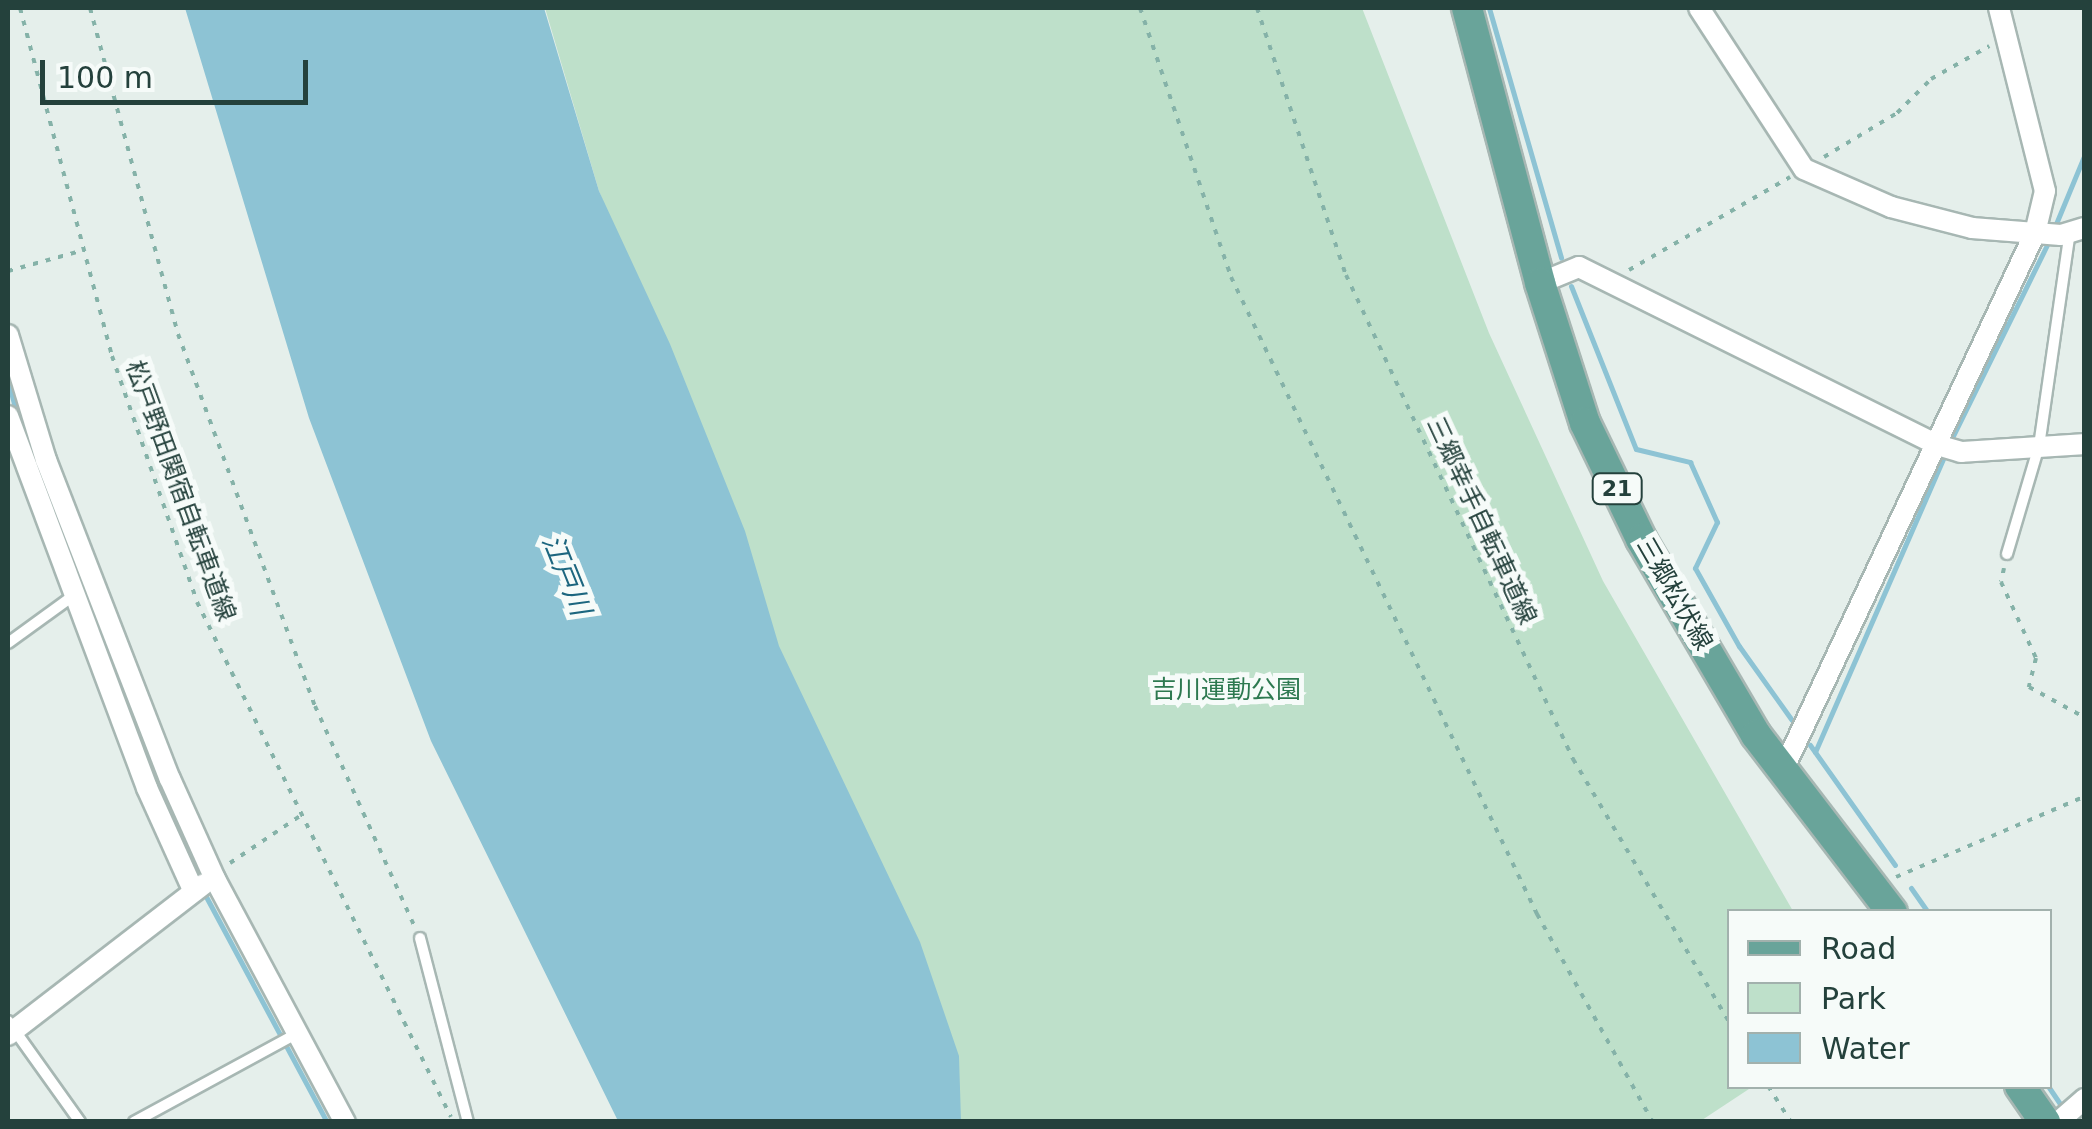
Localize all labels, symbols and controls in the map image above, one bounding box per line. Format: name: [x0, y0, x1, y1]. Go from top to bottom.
scale bar: [45, 40, 312, 102]
text: 100 m: [57, 60, 153, 95]
street label: 松戸野田関宿自転車道線: [119, 357, 241, 625]
street label: 三郷幸手自転車道線: [1420, 413, 1542, 629]
road number: 21: [1590, 472, 1644, 506]
water label: 江戸川: [535, 530, 597, 620]
street label: 三郷松伏線: [1630, 532, 1718, 656]
park label: 吉川運動公園: [1151, 675, 1301, 705]
legend: [1727, 909, 2052, 1089]
text: Road: [1821, 931, 1896, 966]
text: Park: [1821, 981, 1886, 1016]
text: Water: [1821, 1031, 1910, 1066]

